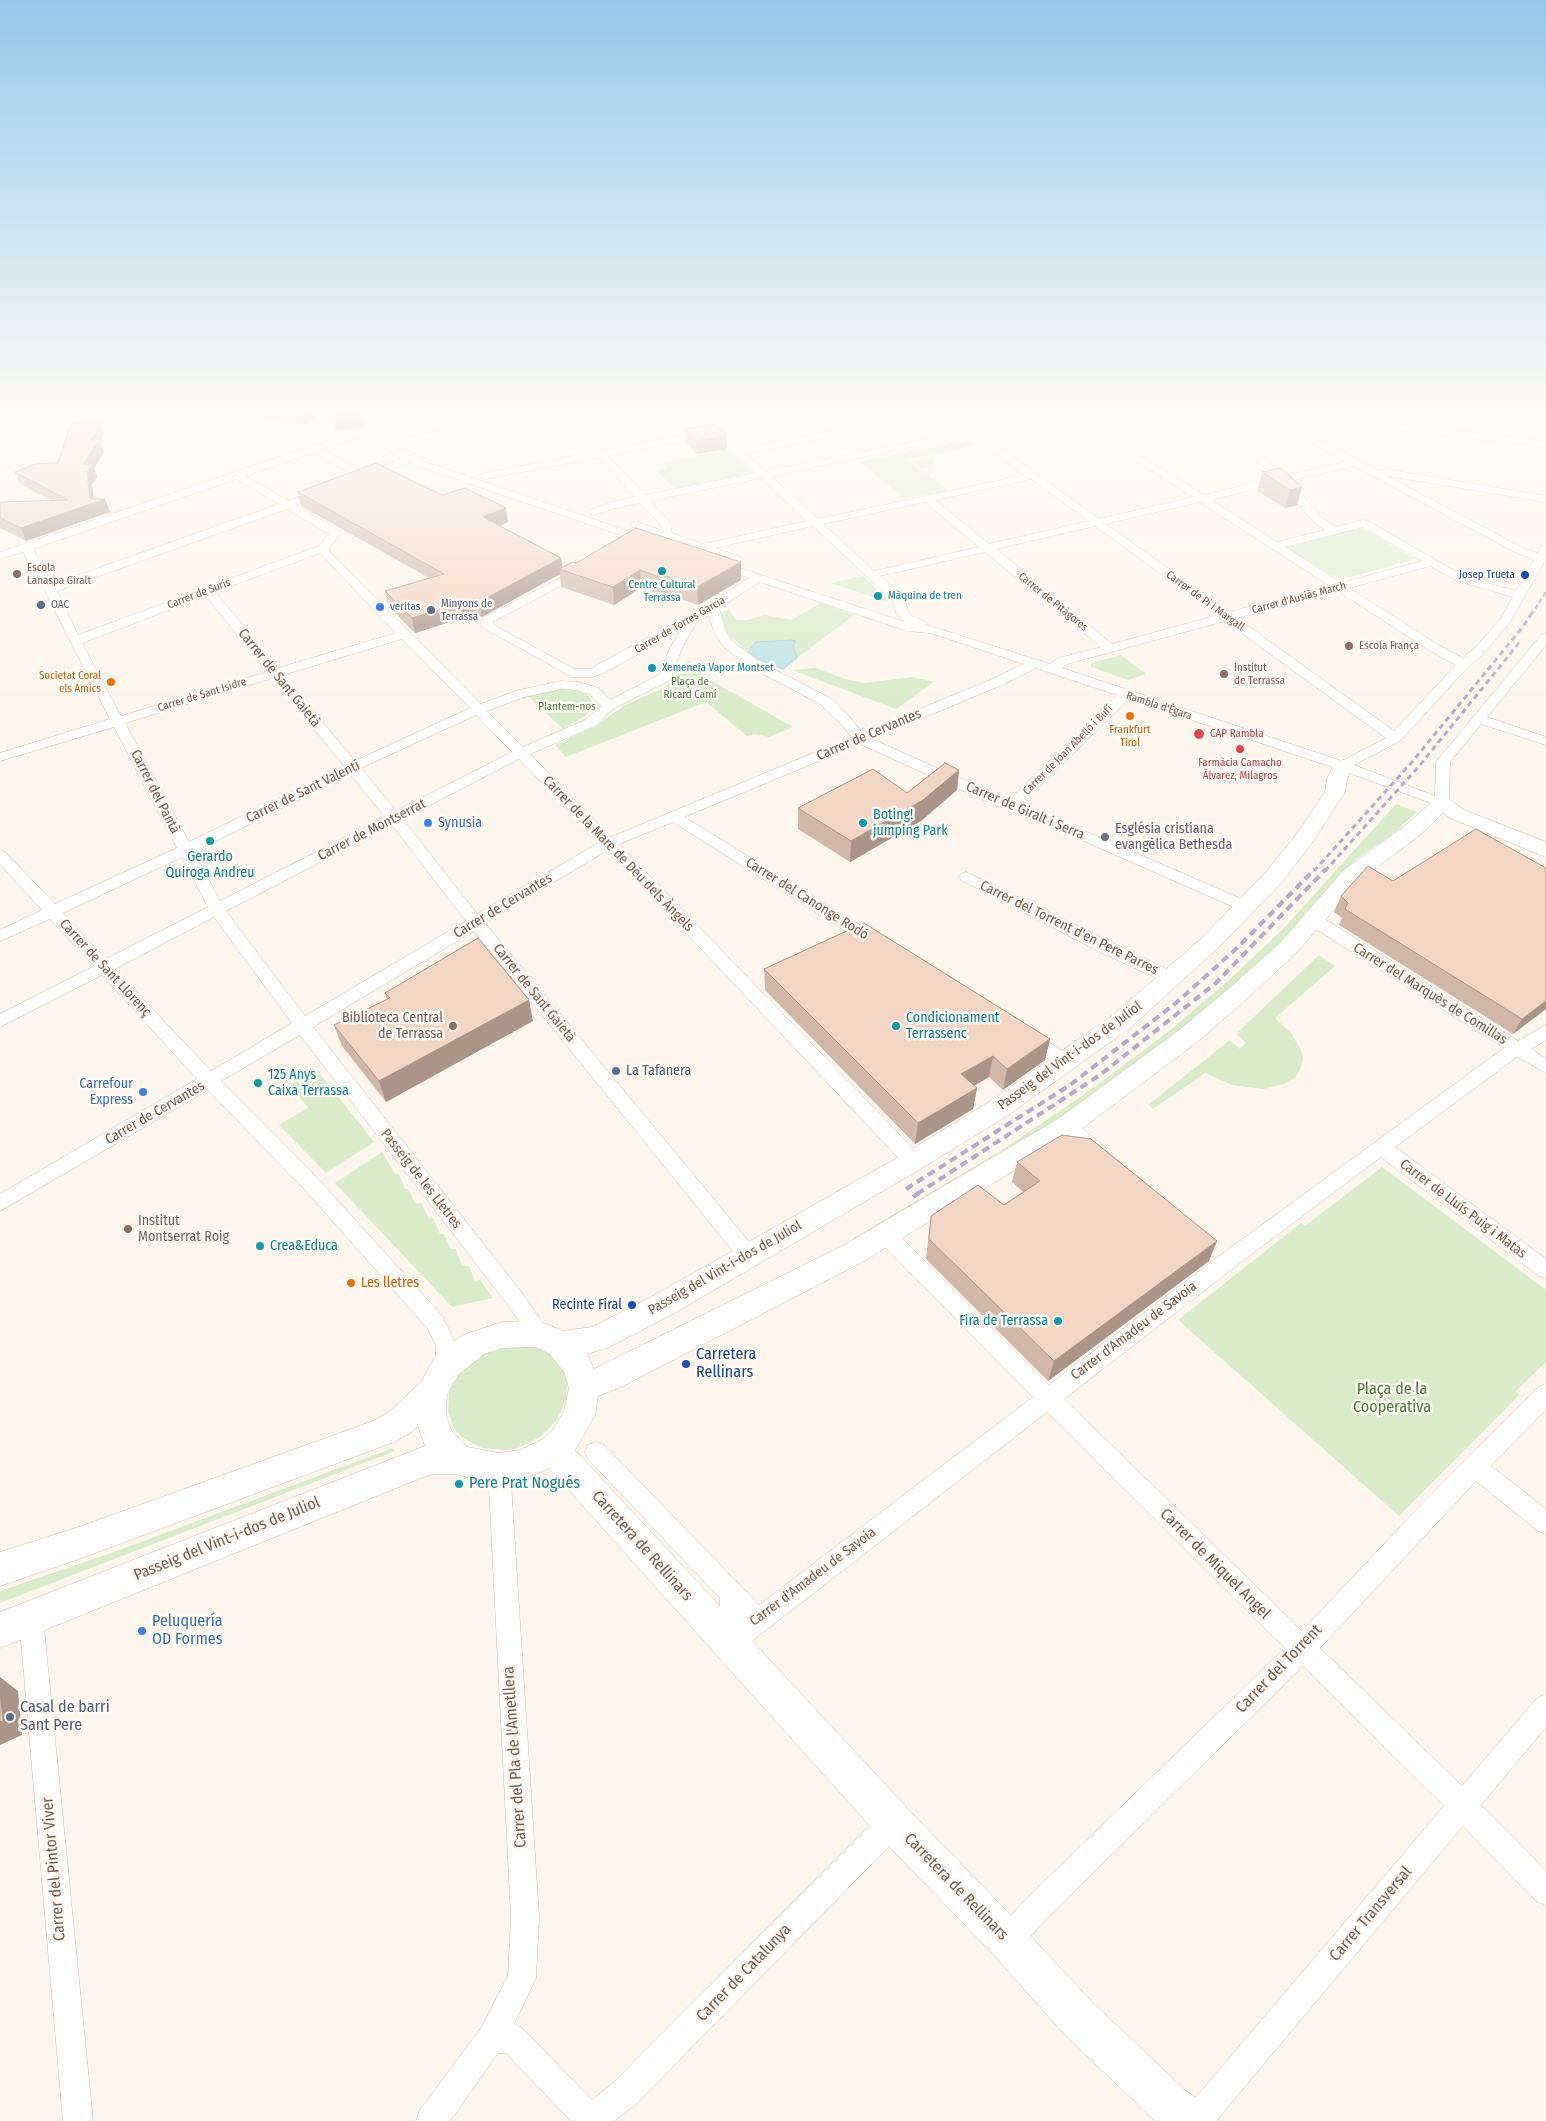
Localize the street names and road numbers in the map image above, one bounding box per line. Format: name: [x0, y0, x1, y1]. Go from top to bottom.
street label: Carrer de Pi i Margall: [1163, 568, 1247, 634]
street label: Carrer de Pitàgores: [1016, 570, 1090, 634]
street label: Carrer de Suris: [166, 576, 232, 612]
street label: Carrer d'Ausiàs March: [1251, 579, 1347, 617]
street label: Carrer de Torres Garcia: [632, 594, 728, 656]
street label: Carrer de Sant Gaietà: [234, 625, 324, 731]
street label: Carrer de Sant Isidre: [156, 675, 248, 715]
street label: Rambla d'Ègara: [1124, 689, 1194, 723]
street label: Carrer de Joan Abelló i Bufí: [1020, 702, 1116, 798]
street label: Carrer de Cervantes: [814, 705, 924, 765]
street label: Carrer del Pantà: [127, 747, 183, 837]
street label: Carrer de Sant Valentí: [243, 757, 363, 827]
street label: Carrer de la Mare de Déu dels Àngels: [539, 773, 697, 935]
street label: Carrer de Giralt i Serra: [963, 778, 1087, 844]
street label: Carrer de Montserrat: [315, 796, 429, 864]
street label: Carrer del Canonge Rodó: [742, 854, 872, 944]
street label: Carrer de Cervantes: [451, 870, 555, 942]
street label: Carrer del Torrent d'en Pere Parres: [977, 877, 1161, 979]
street label: Carrer de Sant Llorenç: [56, 916, 154, 1020]
street label: Carrer de Sant Gaietà: [489, 940, 579, 1046]
street label: Carrer del Marquès de Comillas: [1350, 940, 1510, 1048]
street label: Passeig del Vint-i-dos de Juliol: [995, 998, 1145, 1114]
street label: Carrer de Cervantes: [102, 1078, 208, 1148]
street label: Passeig de les Lletres: [377, 1126, 465, 1232]
street label: Carrer de Lluís Puig i Matas: [1396, 1156, 1530, 1262]
street label: Passeig del Vint-i-dos de Juliol: [645, 1217, 805, 1319]
street label: Carrer d'Amadeu de Savoia: [1068, 1278, 1200, 1384]
street label: Carretera de Rellinars: [587, 1487, 697, 1605]
street label: Passeig del Vint-i-dos de Juliol: [131, 1493, 323, 1585]
street label: Carrer de Miquel Angel: [1156, 1505, 1274, 1623]
street label: Carrer d'Amadeu de Savoia: [747, 1524, 879, 1630]
street label: Carrer del Torrent: [1232, 1621, 1326, 1717]
street label: Carrer del Pla de l'Ametllera: [499, 1666, 531, 1848]
street label: Carrer del Pintor Viver: [38, 1796, 70, 1942]
street label: Carretera de Rellinars: [900, 1829, 1012, 1945]
street label: Carrer Transversal: [1326, 1863, 1416, 1965]
street label: Carrer de Catalunya: [693, 1920, 795, 2026]

